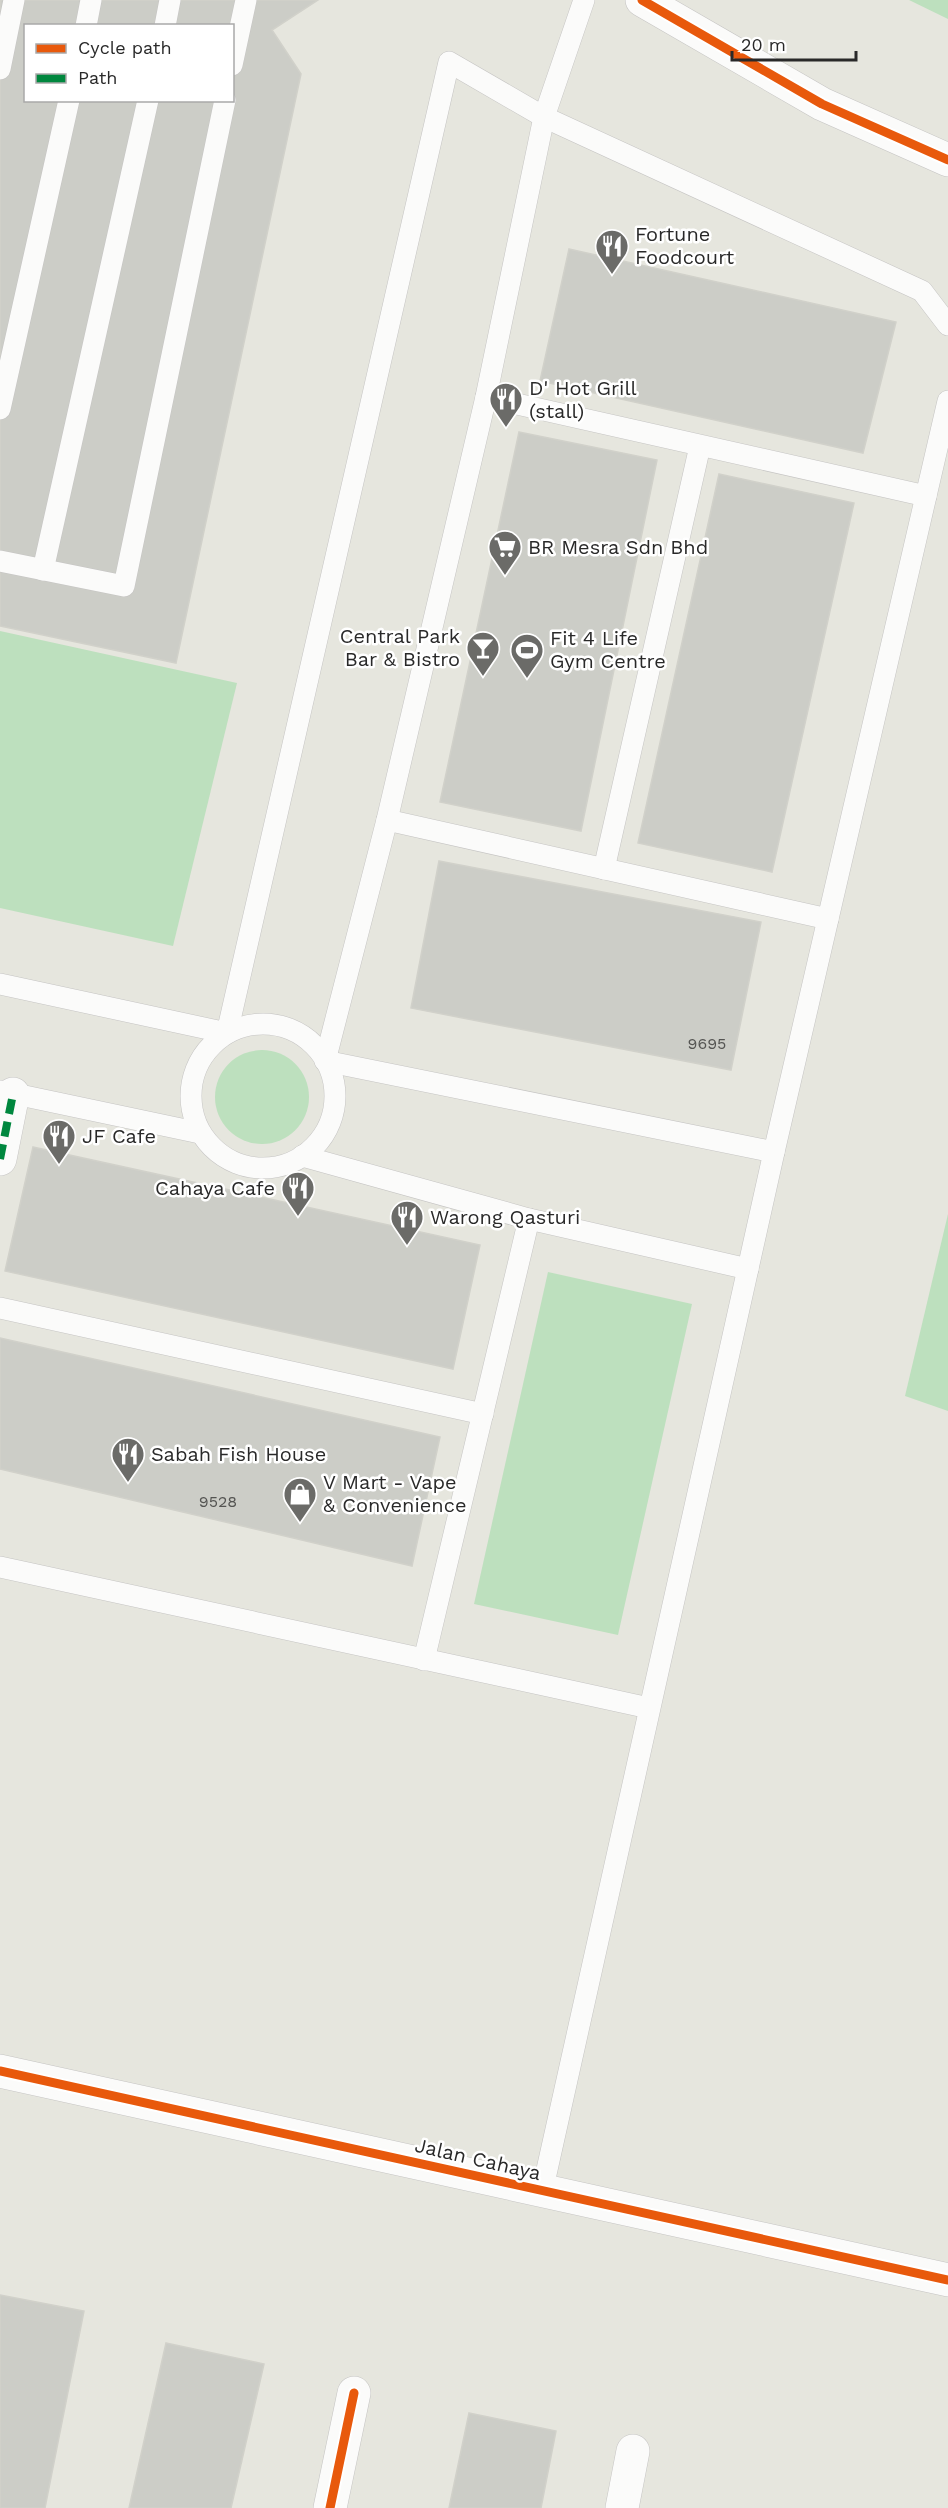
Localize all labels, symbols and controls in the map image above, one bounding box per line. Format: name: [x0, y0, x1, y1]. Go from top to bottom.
legend: [24, 24, 234, 102]
scale bar: [732, 24, 856, 62]
text: 20 m: [741, 34, 786, 55]
text: Cycle path: [78, 37, 172, 58]
text: Path: [78, 67, 118, 88]
place label: Fortune Foodcourt: [635, 222, 735, 269]
restaurant icon: Fortune Foodcourt: [594, 228, 630, 275]
place label: D' Hot Grill (stall): [529, 376, 637, 423]
restaurant icon: D' Hot Grill (stall): [488, 381, 524, 428]
supermarket icon: BR Mesra Sdn Bhd: [487, 529, 523, 576]
place label: BR Mesra Sdn Bhd: [528, 535, 708, 559]
place label: Central Park Bar & Bistro: [340, 624, 460, 671]
place label: Fit 4 Life Gym Centre: [550, 626, 666, 673]
bar icon: Central Park Bar & Bistro: [465, 630, 501, 677]
sports icon: Fit 4 Life Gym Centre: [509, 632, 545, 679]
house number: 9695: [688, 1034, 726, 1053]
restaurant icon: JF Cafe: [41, 1118, 77, 1165]
place label: JF Cafe: [82, 1124, 156, 1148]
restaurant icon: Cahaya Cafe: [280, 1170, 316, 1217]
place label: Cahaya Cafe: [155, 1176, 275, 1200]
restaurant icon: Warong Qasturi: [389, 1199, 425, 1246]
place label: Warong Qasturi: [430, 1205, 580, 1229]
restaurant icon: Sabah Fish House: [110, 1436, 146, 1483]
place label: Sabah Fish House: [151, 1442, 326, 1466]
place label: V Mart - Vape & Convenience: [323, 1470, 466, 1517]
shop icon: V Mart - Vape & Convenience: [282, 1476, 318, 1523]
house number: 9528: [199, 1492, 237, 1511]
street label: Jalan Cahaya: [413, 2133, 543, 2185]

